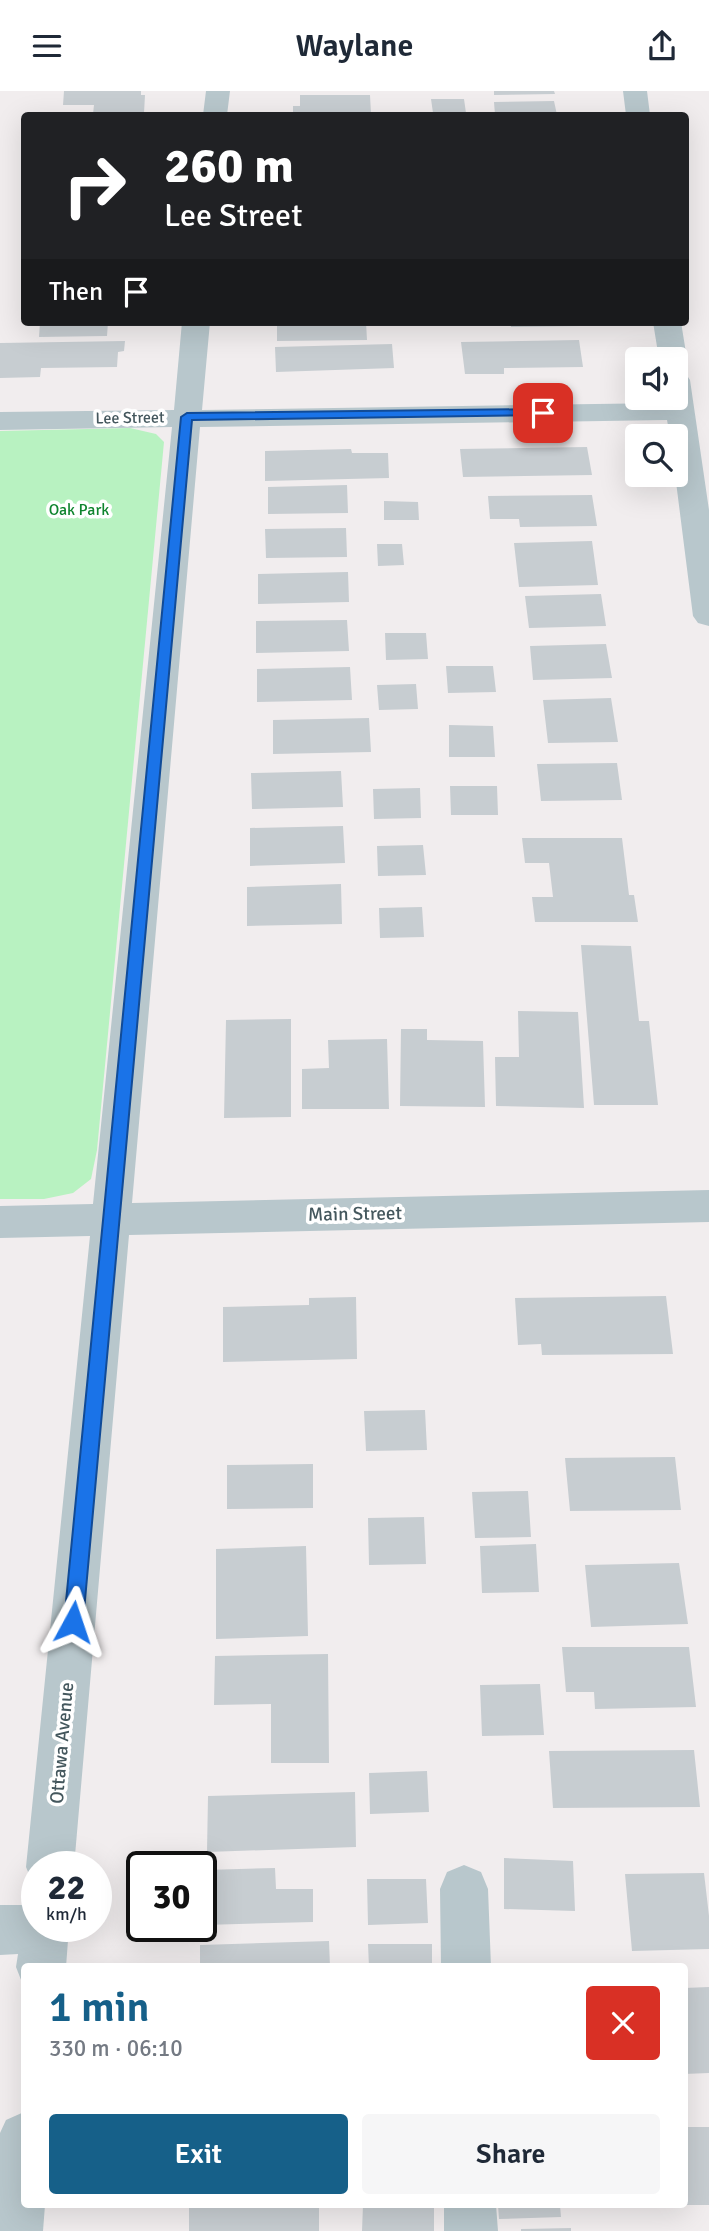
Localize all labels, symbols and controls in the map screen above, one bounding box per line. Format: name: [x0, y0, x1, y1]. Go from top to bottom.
text: Waylane: [296, 26, 413, 65]
icon: menu: [28, 27, 66, 65]
icon: share: [643, 27, 681, 65]
text: 260 m: [164, 136, 294, 196]
icon: right: [49, 140, 140, 231]
text: Lee Street: [164, 196, 302, 235]
icon: arrive: [117, 273, 155, 311]
text: Then: [49, 276, 103, 308]
map controls: [625, 347, 688, 487]
button: sound: [625, 347, 688, 410]
pin: [513, 383, 573, 443]
icon: arrive: [524, 394, 562, 432]
street label: Lee Street: [95, 407, 165, 429]
button: search: [625, 424, 688, 487]
park label: Oak Park: [49, 500, 109, 520]
street label: Main Street: [308, 1201, 403, 1227]
position arrow: [36, 1585, 110, 1659]
street label: Ottawa Avenue: [45, 1681, 79, 1805]
speed limit sign: 30: [126, 1851, 217, 1942]
text: 22: [48, 1866, 85, 1909]
text: km/h: [46, 1903, 87, 1925]
text: 1 min: [49, 1982, 150, 2033]
button: close: [586, 1986, 660, 2060]
text: 330 m · 06:10: [49, 2034, 183, 2063]
button: Exit: [49, 2114, 348, 2194]
button: Share: [362, 2114, 660, 2194]

